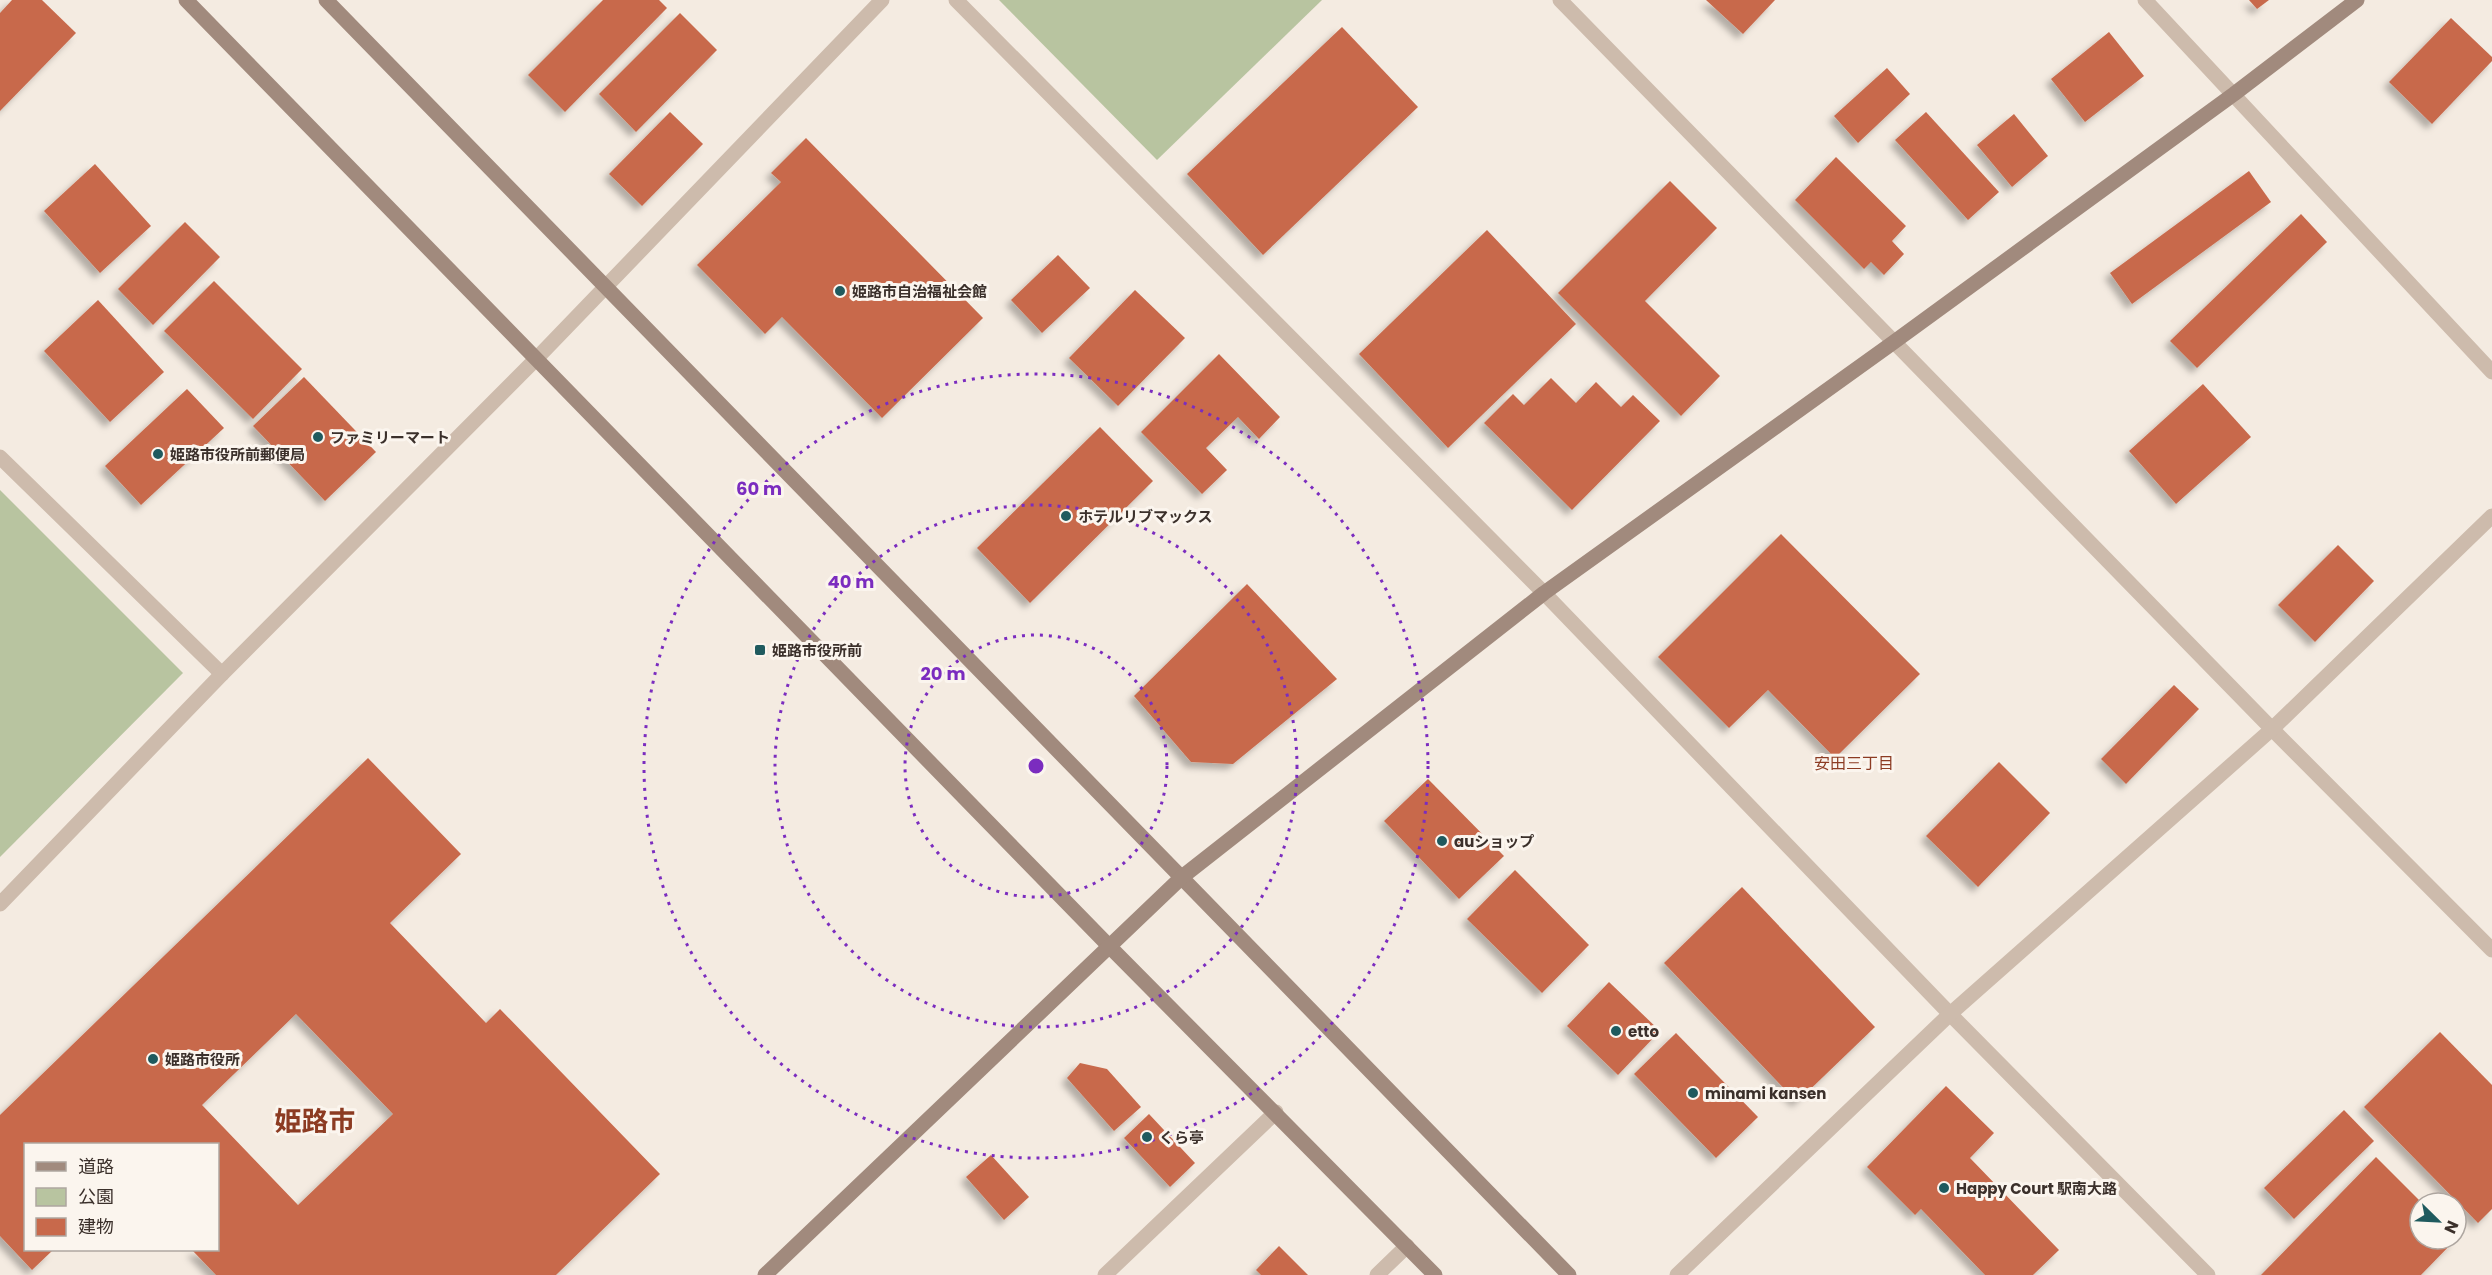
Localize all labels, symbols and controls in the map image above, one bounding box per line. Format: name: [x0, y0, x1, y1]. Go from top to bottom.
place label: 姫路市自治福祉会館: [852, 281, 987, 302]
marker: 姫路市自治福祉会館: [833, 284, 847, 298]
place label: ファミリーマート: [330, 427, 450, 448]
marker: ファミリーマート: [311, 430, 325, 444]
place label: 姫路市役所前郵便局: [170, 444, 305, 465]
marker: 姫路市役所前郵便局: [151, 447, 165, 461]
text: 60 m: [736, 476, 782, 501]
place label: ホテルリブマックス: [1078, 506, 1213, 527]
marker: ホテルリブマックス: [1059, 509, 1073, 523]
text: 40 m: [828, 569, 874, 594]
place label: 姫路市役所前: [772, 640, 862, 661]
marker: 姫路市役所前: [753, 643, 767, 657]
text: 20 m: [921, 661, 965, 686]
district label: 安田三丁目: [1814, 752, 1894, 775]
centre of rings: [1026, 756, 1046, 776]
place label: auショップ: [1454, 831, 1534, 852]
marker: auショップ: [1435, 834, 1449, 848]
place label: etto: [1628, 1021, 1659, 1042]
marker: etto: [1609, 1024, 1623, 1038]
place label: 姫路市役所: [165, 1049, 240, 1070]
marker: 姫路市役所: [146, 1052, 160, 1066]
place label: minami kansen: [1705, 1083, 1826, 1104]
marker: minami kansen: [1686, 1086, 1700, 1100]
district label: 姫路市: [275, 1103, 356, 1140]
place label: くら亭: [1159, 1127, 1204, 1148]
marker: くら亭: [1140, 1130, 1154, 1144]
legend: [24, 1143, 219, 1251]
text: 道路: [78, 1154, 114, 1179]
place label: Happy Court 駅南大路: [1956, 1178, 2117, 1199]
marker: Happy Court 駅南大路: [1937, 1181, 1951, 1195]
text: 公園: [78, 1184, 114, 1209]
north arrow: [2408, 1191, 2468, 1251]
text: 建物: [78, 1214, 114, 1239]
text: N: [2438, 1217, 2464, 1237]

